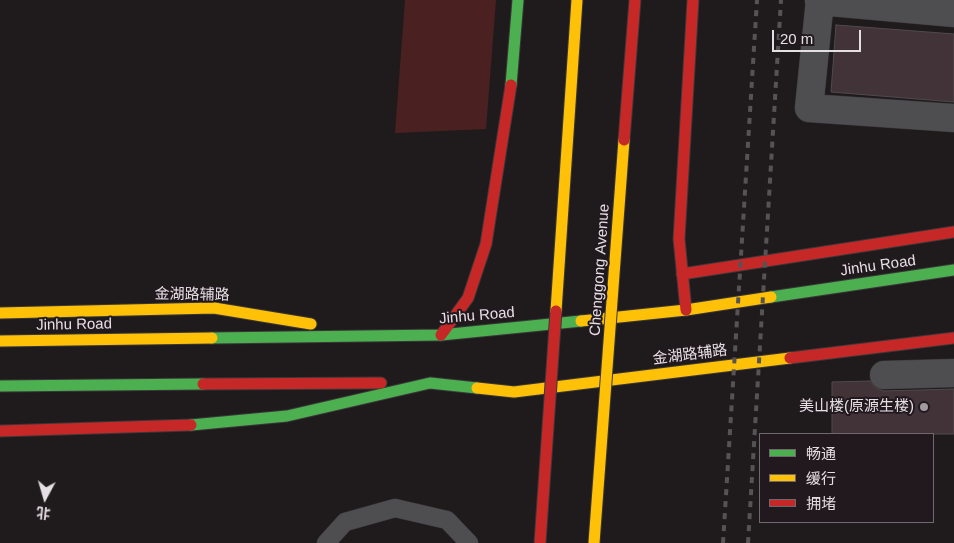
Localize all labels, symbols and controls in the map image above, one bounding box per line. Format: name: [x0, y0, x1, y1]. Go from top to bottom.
scale bar: [774, 20, 863, 52]
text: 20 m: [780, 30, 813, 47]
street label: Chenggong Avenue: [586, 203, 614, 337]
street label: Jinhu Road: [839, 252, 917, 280]
street label: 金湖路辅路: [154, 285, 230, 305]
street label: Jinhu Road: [438, 304, 516, 328]
street label: Jinhu Road: [36, 315, 112, 335]
street label: 金湖路辅路: [652, 341, 728, 369]
place label: 美山楼(原源生楼): [799, 398, 914, 416]
marker: 美山楼(原源生楼): [918, 401, 930, 413]
legend: [759, 433, 934, 523]
text: 畅通: [806, 445, 836, 462]
text: 缓行: [806, 470, 836, 487]
north arrow: [20, 473, 70, 523]
text: 拥堵: [806, 495, 836, 512]
text: 北: [36, 504, 51, 522]

